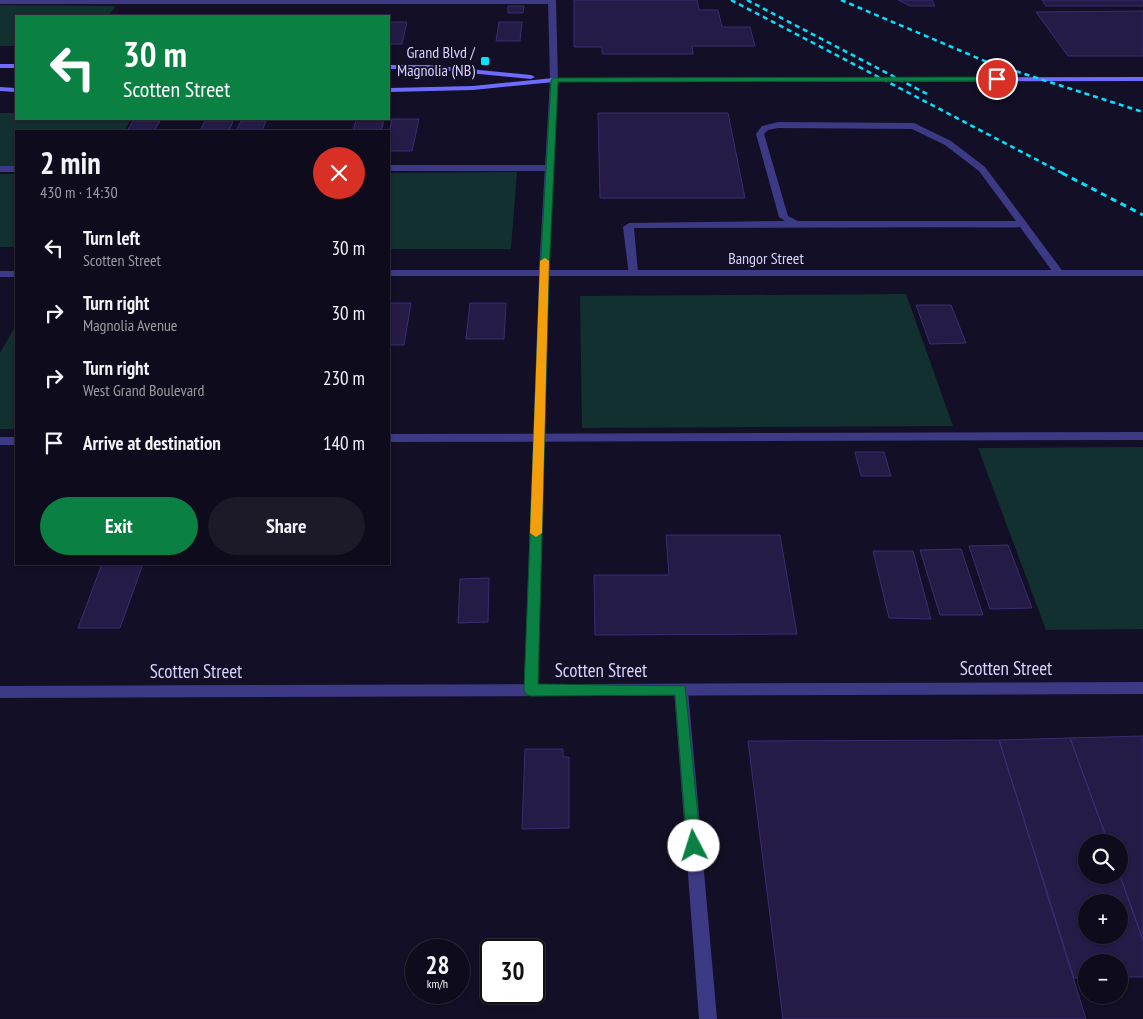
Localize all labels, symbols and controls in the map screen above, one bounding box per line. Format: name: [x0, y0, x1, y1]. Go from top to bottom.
text: 30 m: [123, 31, 187, 77]
icon: left: [40, 35, 105, 100]
place label: Grand Blvd / Magnolia (NB): [397, 42, 476, 80]
marker: Grand Blvd / Magnolia (NB): [479, 55, 491, 67]
pin: [976, 58, 1018, 100]
icon: arrive: [983, 65, 1011, 93]
text: Scotten Street: [123, 75, 230, 103]
text: 2 min: [40, 143, 101, 182]
button: close: [313, 147, 365, 199]
text: 430 m · 14:30: [40, 182, 118, 202]
text: Turn left: [83, 226, 140, 250]
icon: left: [40, 234, 68, 262]
text: 30 m: [332, 236, 365, 260]
street label: Bangor Street: [728, 248, 804, 268]
text: Scotten Street: [83, 250, 161, 270]
text: Turn right: [83, 291, 149, 315]
icon: right: [40, 299, 68, 327]
text: 30 m: [332, 301, 365, 325]
text: Magnolia Avenue: [83, 315, 177, 335]
text: Turn right: [83, 356, 149, 380]
icon: right: [40, 364, 68, 392]
text: 230 m: [323, 366, 365, 390]
text: West Grand Boulevard: [83, 380, 204, 400]
icon: arrive: [40, 429, 68, 457]
text: Arrive at destination: [83, 431, 221, 455]
text: 140 m: [323, 431, 365, 455]
button: Exit: [40, 497, 198, 555]
button: Share: [208, 497, 365, 555]
street label: Scotten Street: [960, 656, 1053, 680]
street label: Scotten Street: [555, 658, 648, 682]
street label: Scotten Street: [150, 659, 243, 683]
position arrow: [667, 819, 719, 871]
map controls: [1078, 834, 1128, 1004]
button: search: [1078, 834, 1128, 884]
button: +: [1078, 894, 1128, 944]
speed limit sign: 30: [480, 939, 545, 1004]
text: 28: [426, 949, 449, 981]
button: −: [1078, 954, 1128, 1004]
text: km/h: [427, 976, 448, 991]

